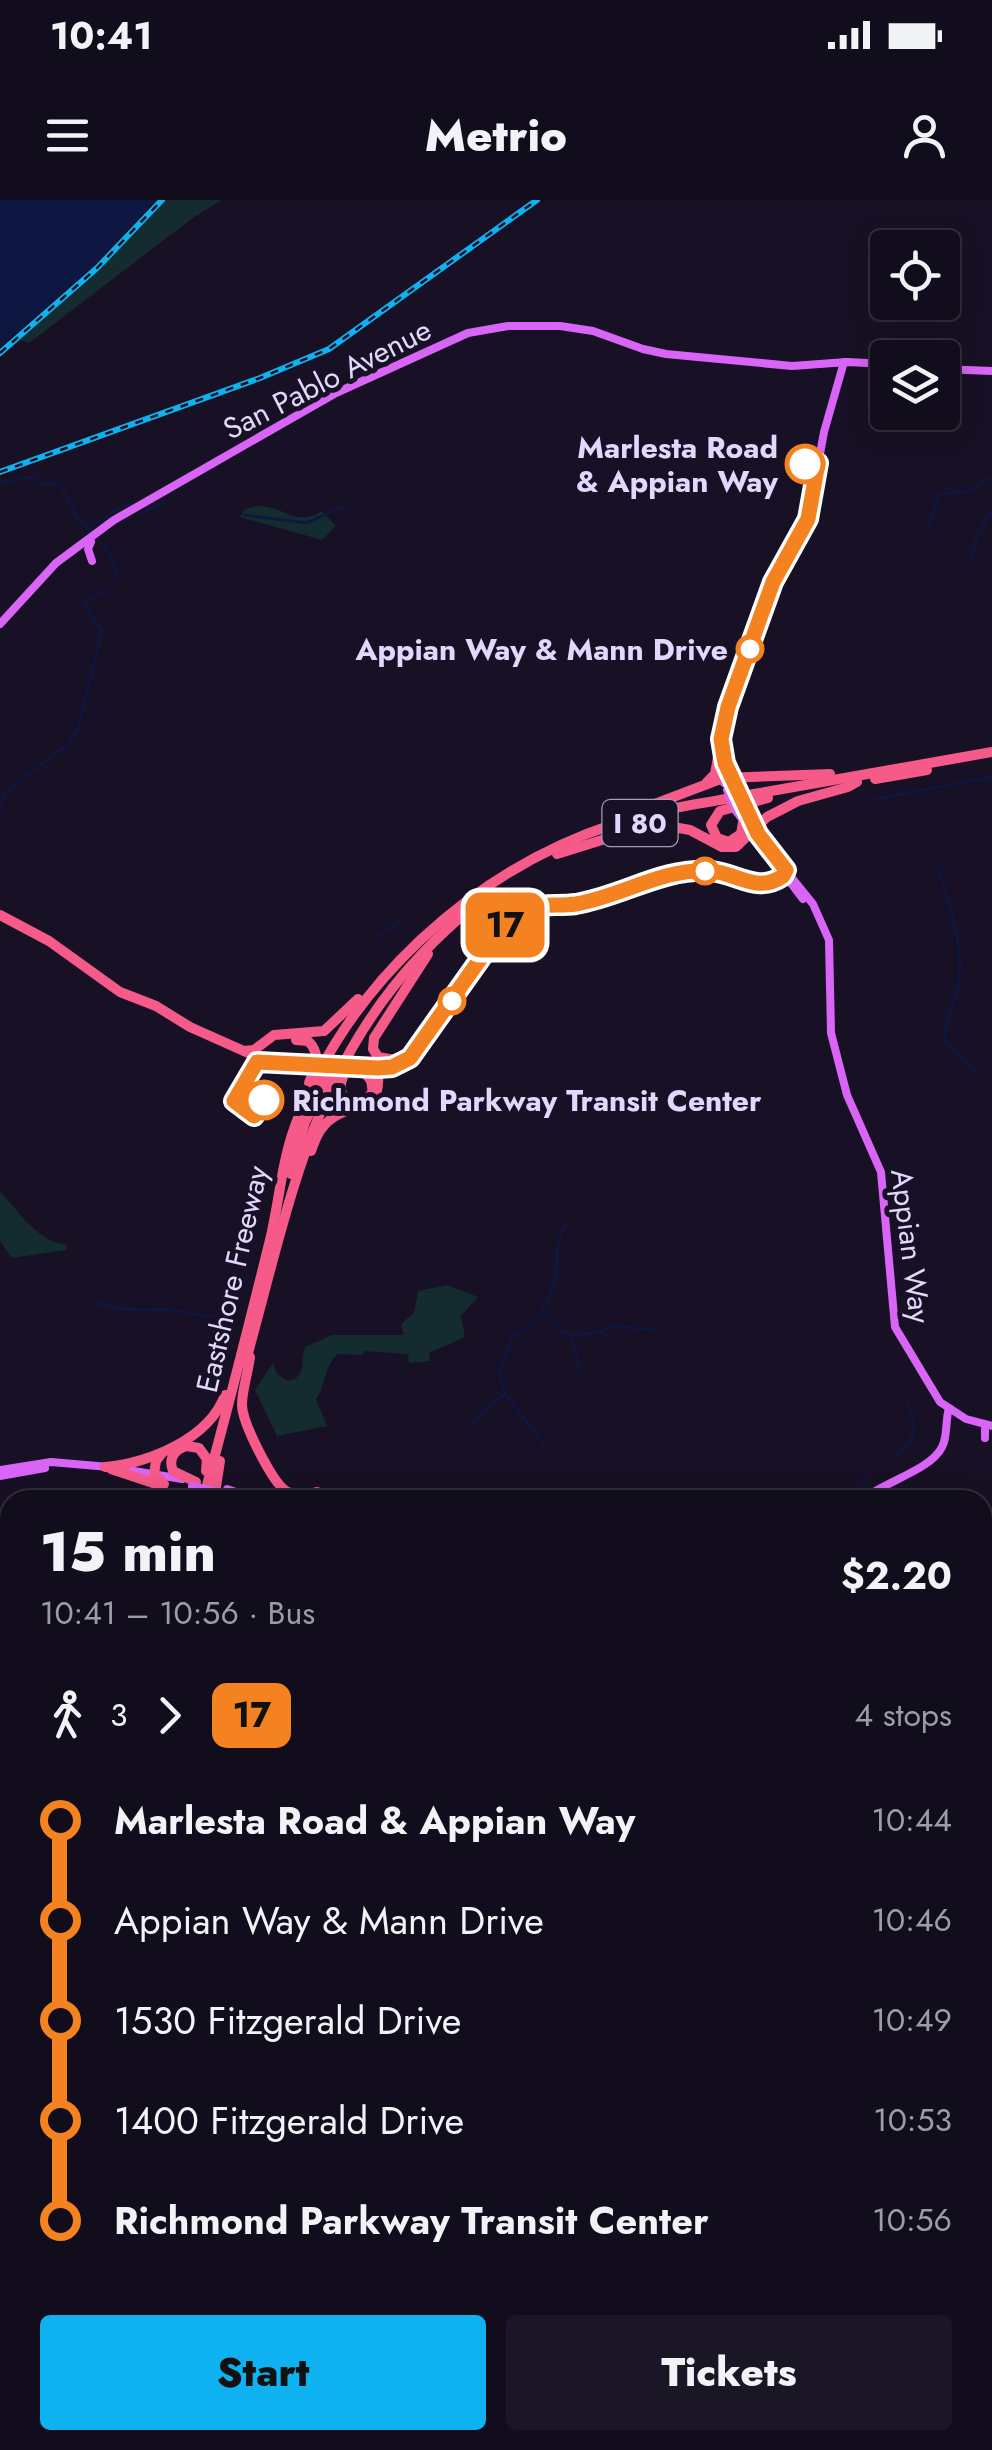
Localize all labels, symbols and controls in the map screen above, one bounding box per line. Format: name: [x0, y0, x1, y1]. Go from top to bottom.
text: 10:41: [50, 8, 153, 63]
text: Metrio: [425, 103, 567, 168]
icon: menu: [40, 108, 95, 163]
icon: person: [897, 108, 952, 163]
map controls: [870, 230, 960, 430]
button: locate: [870, 230, 960, 320]
street label: San Pablo Avenue: [215, 308, 439, 450]
button: layers: [870, 340, 960, 430]
place label: Marlesta Road & Appian Way: [576, 426, 778, 503]
marker: Marlesta Road & Appian Way: [786, 445, 824, 483]
place label: Appian Way & Mann Drive: [355, 628, 728, 671]
marker: Appian Way & Mann Drive: [737, 636, 763, 662]
road number: I 80: [602, 800, 678, 846]
unlabelled marker: [692, 858, 718, 884]
line badge: 17: [460, 892, 550, 958]
text: 17: [486, 900, 524, 950]
unlabelled marker: [439, 988, 465, 1014]
place label: Richmond Parkway Transit Center: [292, 1079, 762, 1122]
marker: Richmond Parkway Transit Center: [245, 1081, 283, 1119]
street label: Eastshore Freeway: [185, 1161, 279, 1397]
street label: Appian Way: [880, 1166, 942, 1326]
text: 15 min: [40, 1512, 216, 1592]
text: $2.20: [841, 1548, 952, 1603]
text: 10:41 – 10:56 · Bus: [40, 1590, 315, 1636]
icon: walk: [40, 1688, 95, 1743]
icon: forward: [142, 1688, 197, 1743]
text: 17: [232, 1690, 271, 1740]
text: 3: [110, 1692, 127, 1738]
text: 4 stops: [855, 1692, 952, 1738]
text: Marlesta Road & Appian Way: [114, 1793, 635, 1848]
text: 10:44: [871, 1797, 952, 1843]
text: Appian Way & Mann Drive: [114, 1893, 544, 1948]
text: 10:46: [872, 1897, 952, 1943]
text: 1530 Fitzgerald Drive: [114, 1993, 461, 2048]
text: 10:49: [872, 1997, 952, 2043]
text: 1400 Fitzgerald Drive: [114, 2093, 464, 2148]
text: 10:53: [873, 2097, 952, 2143]
text: Richmond Parkway Transit Center: [114, 2193, 709, 2248]
text: 10:56: [872, 2197, 952, 2243]
button: Start: [40, 2315, 486, 2430]
button: Tickets: [506, 2315, 952, 2430]

